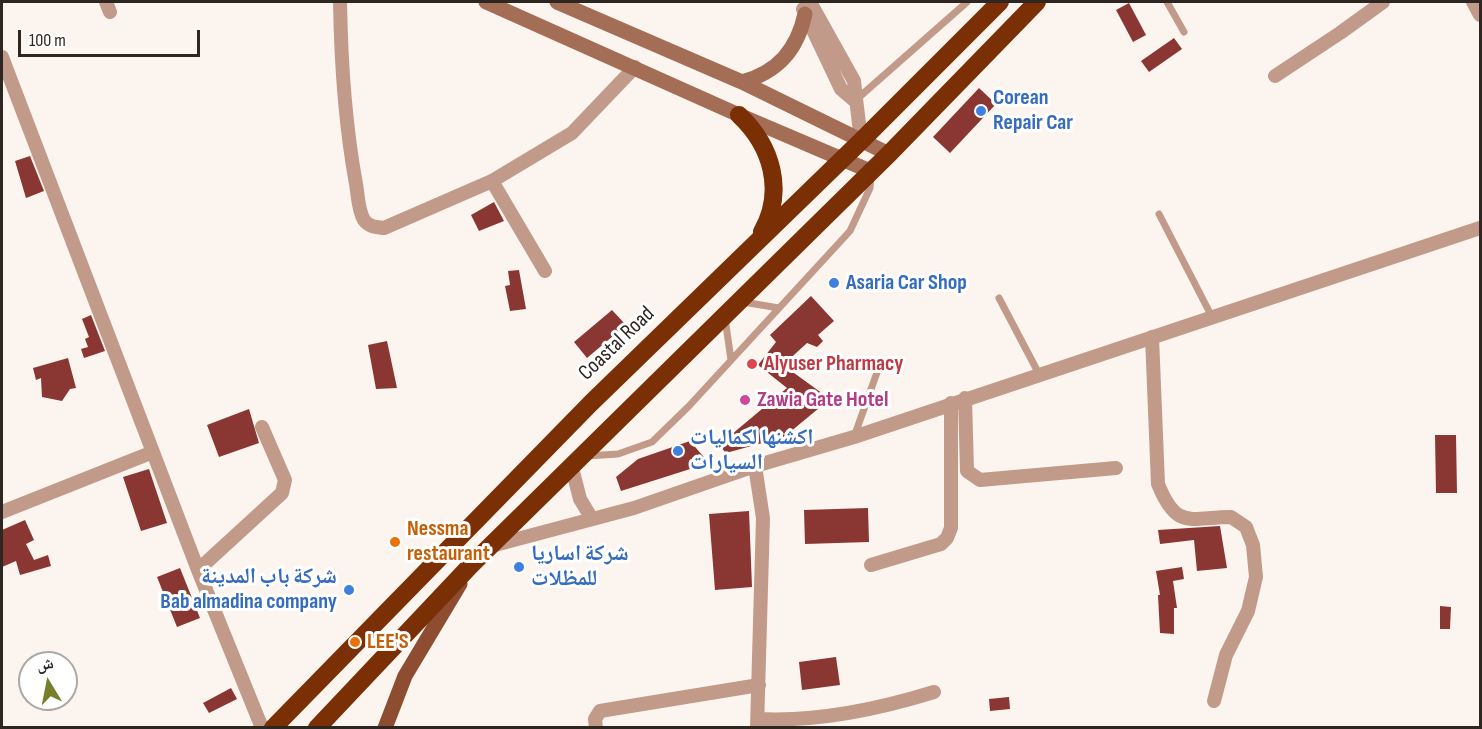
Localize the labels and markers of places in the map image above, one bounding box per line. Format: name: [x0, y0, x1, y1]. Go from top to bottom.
place label: Corean Repair Car: [993, 85, 1073, 136]
marker: Corean Repair Car: [974, 104, 988, 118]
place label: Asaria Car Shop: [846, 270, 967, 296]
marker: Asaria Car Shop: [827, 276, 841, 290]
place label: Alyuser Pharmacy: [764, 351, 903, 377]
marker: Alyuser Pharmacy: [745, 357, 759, 371]
place label: Zawia Gate Hotel: [757, 387, 888, 413]
marker: Zawia Gate Hotel: [738, 393, 752, 407]
place label: اكشنها لكماليات السيارات: [690, 425, 813, 476]
marker: اكشنها لكماليات السيارات: [671, 444, 685, 458]
place label: Nessma restaurant: [407, 516, 490, 568]
marker: Nessma restaurant: [388, 535, 402, 549]
place label: شركة اساريا للمظلات: [531, 541, 629, 592]
marker: شركة اساريا للمظلات: [512, 560, 526, 574]
place label: شركة باب المدينة Bab almadina company: [160, 564, 337, 616]
marker: شركة باب المدينة Bab almadina company: [342, 583, 356, 597]
place label: LEE'S: [367, 629, 409, 655]
marker: LEE'S: [348, 635, 362, 649]

